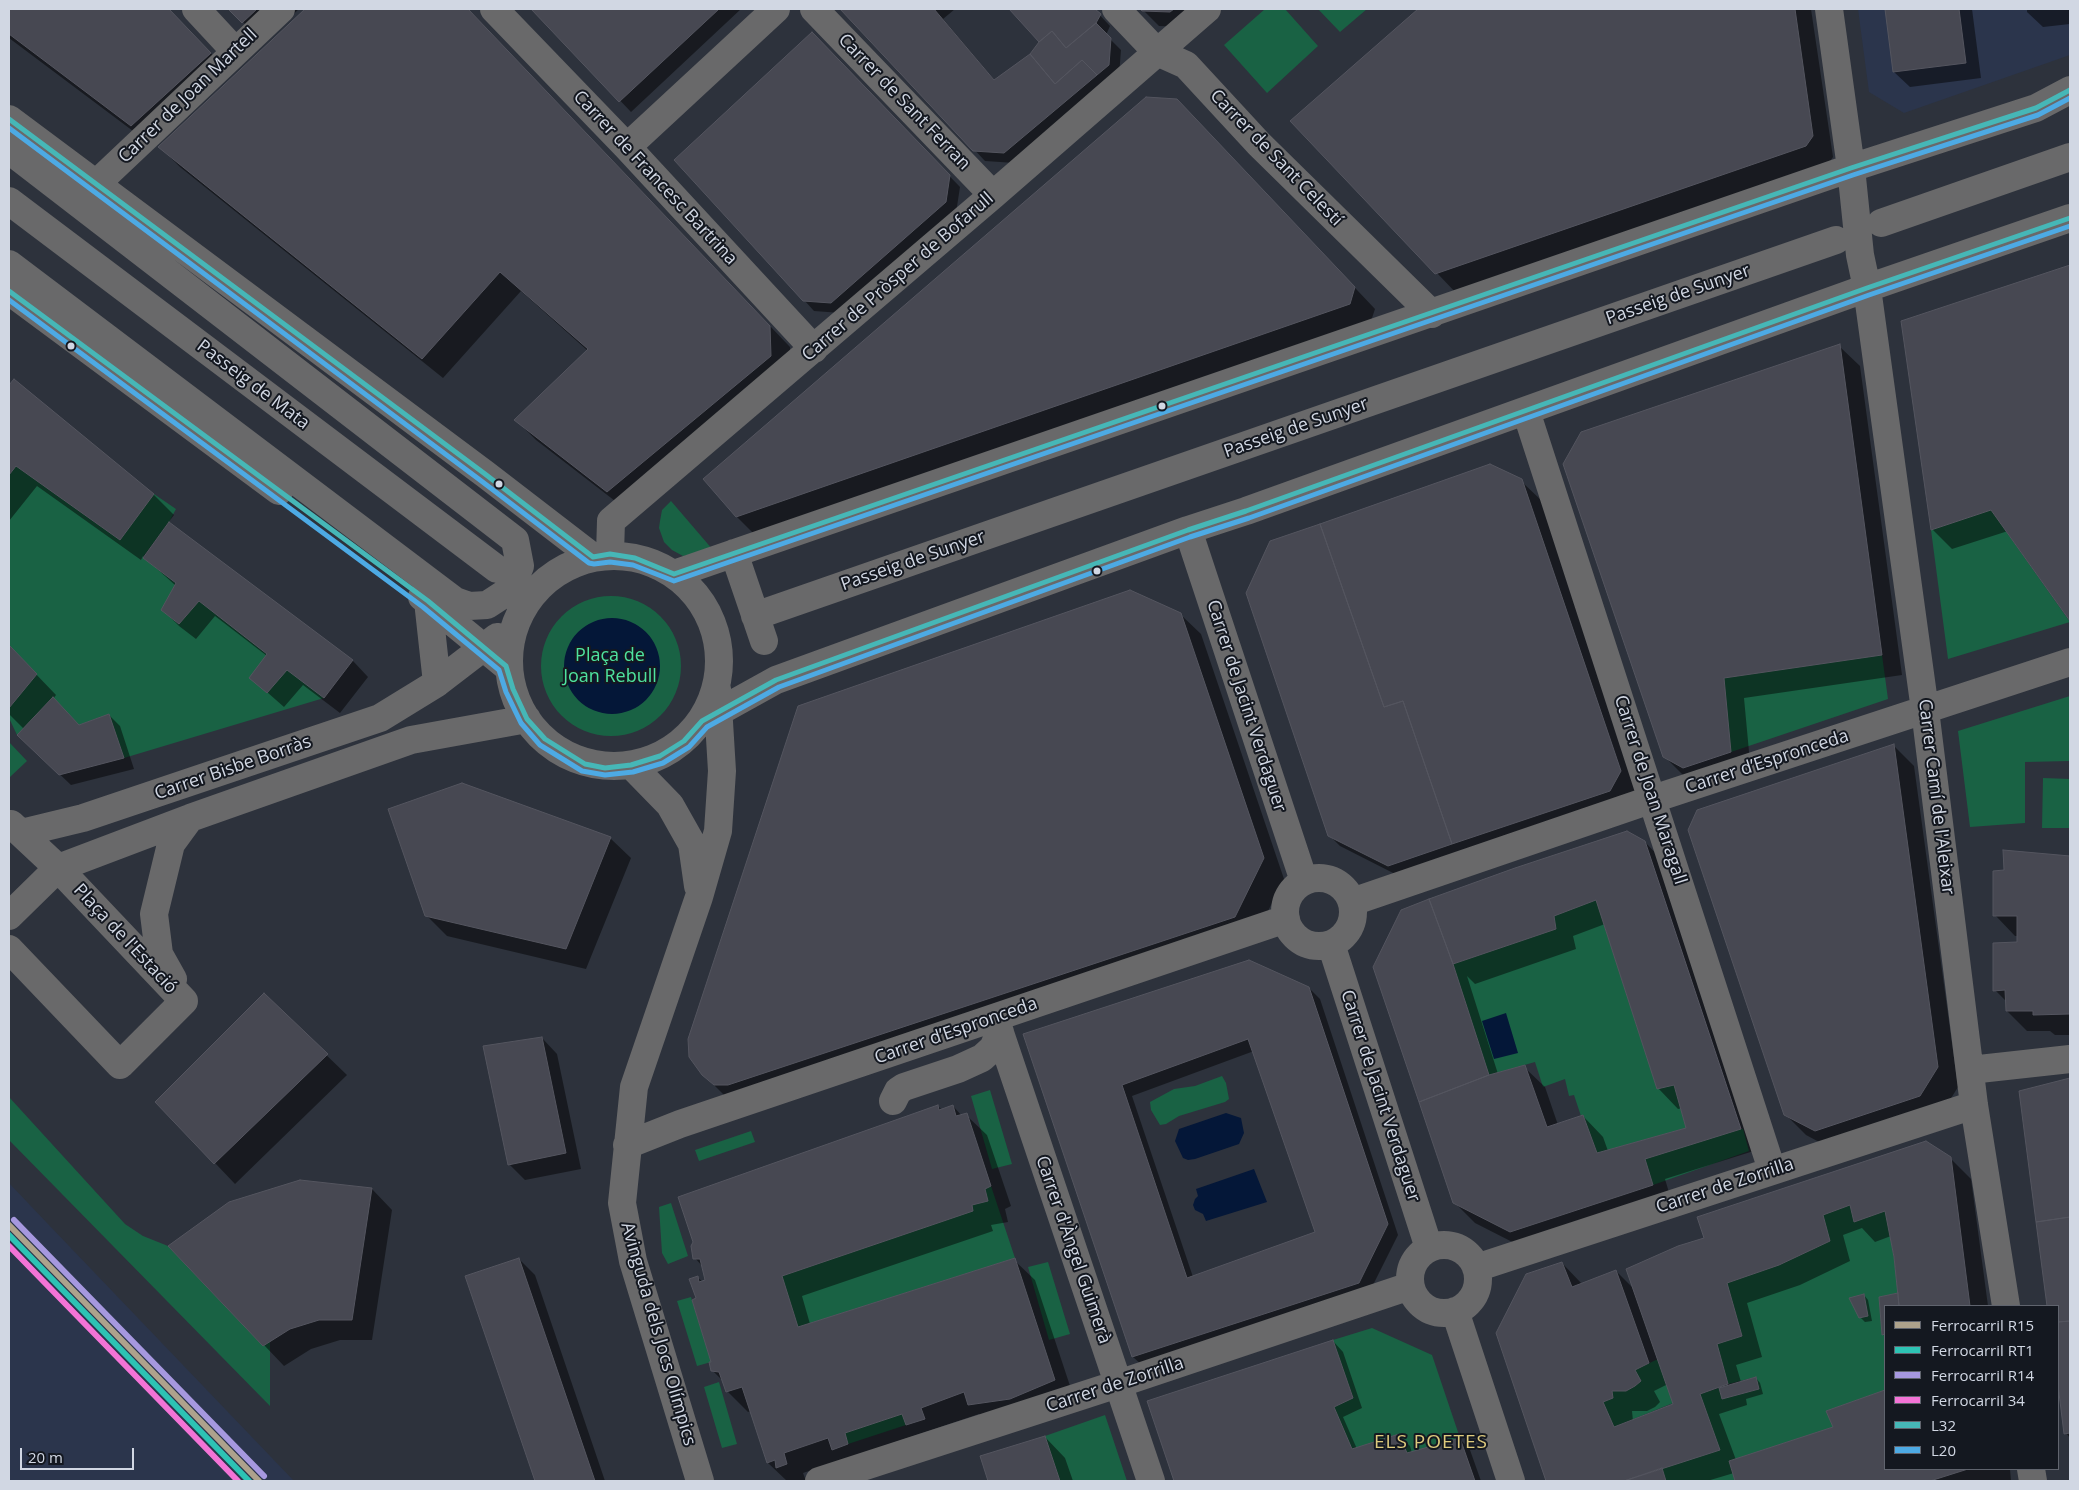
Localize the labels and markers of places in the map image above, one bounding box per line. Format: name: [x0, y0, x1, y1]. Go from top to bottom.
unlabelled marker: [66, 341, 76, 351]
unlabelled marker: [1157, 401, 1167, 411]
unlabelled marker: [494, 479, 504, 489]
unlabelled marker: [1092, 566, 1102, 576]

